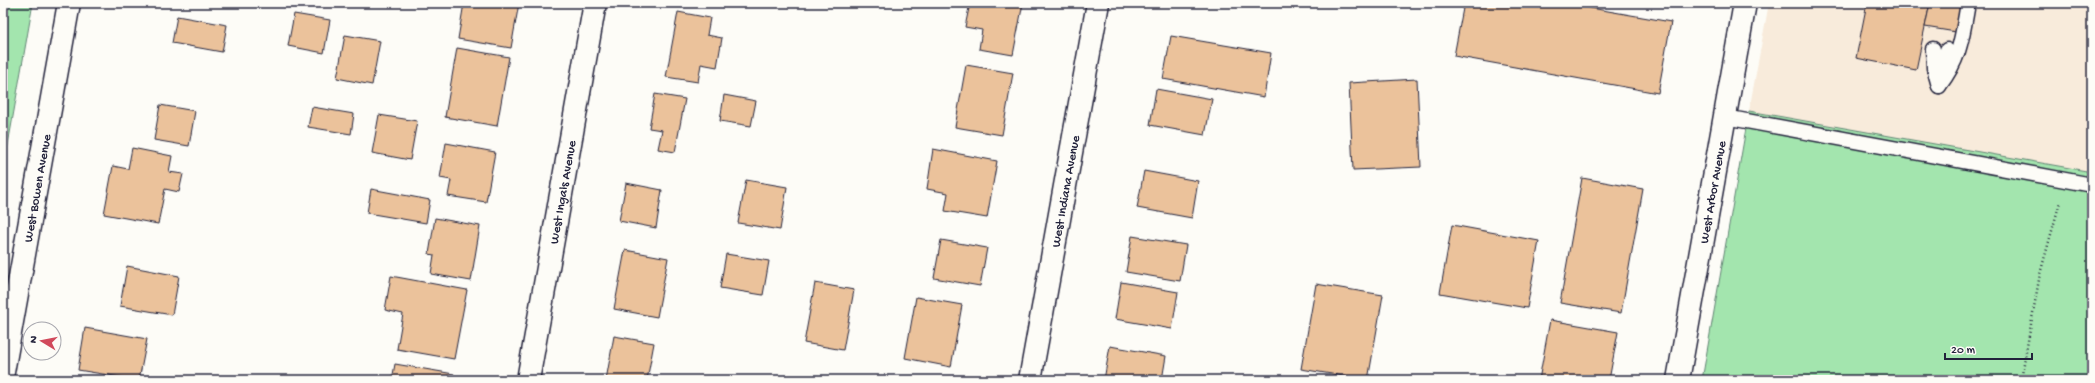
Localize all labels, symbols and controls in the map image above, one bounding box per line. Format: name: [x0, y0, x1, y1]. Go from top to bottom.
street label: West Bowen Avenue: [21, 133, 55, 244]
street label: West Indiana Avenue: [1049, 134, 1084, 249]
street label: West Ingals Avenue: [547, 139, 580, 245]
street label: West Arbor Avenue: [1697, 140, 1730, 245]
north arrow: [22, 321, 62, 361]
text: N: [28, 335, 41, 344]
scale bar: [1945, 335, 2032, 361]
text: 20 m: [1951, 344, 1976, 358]

